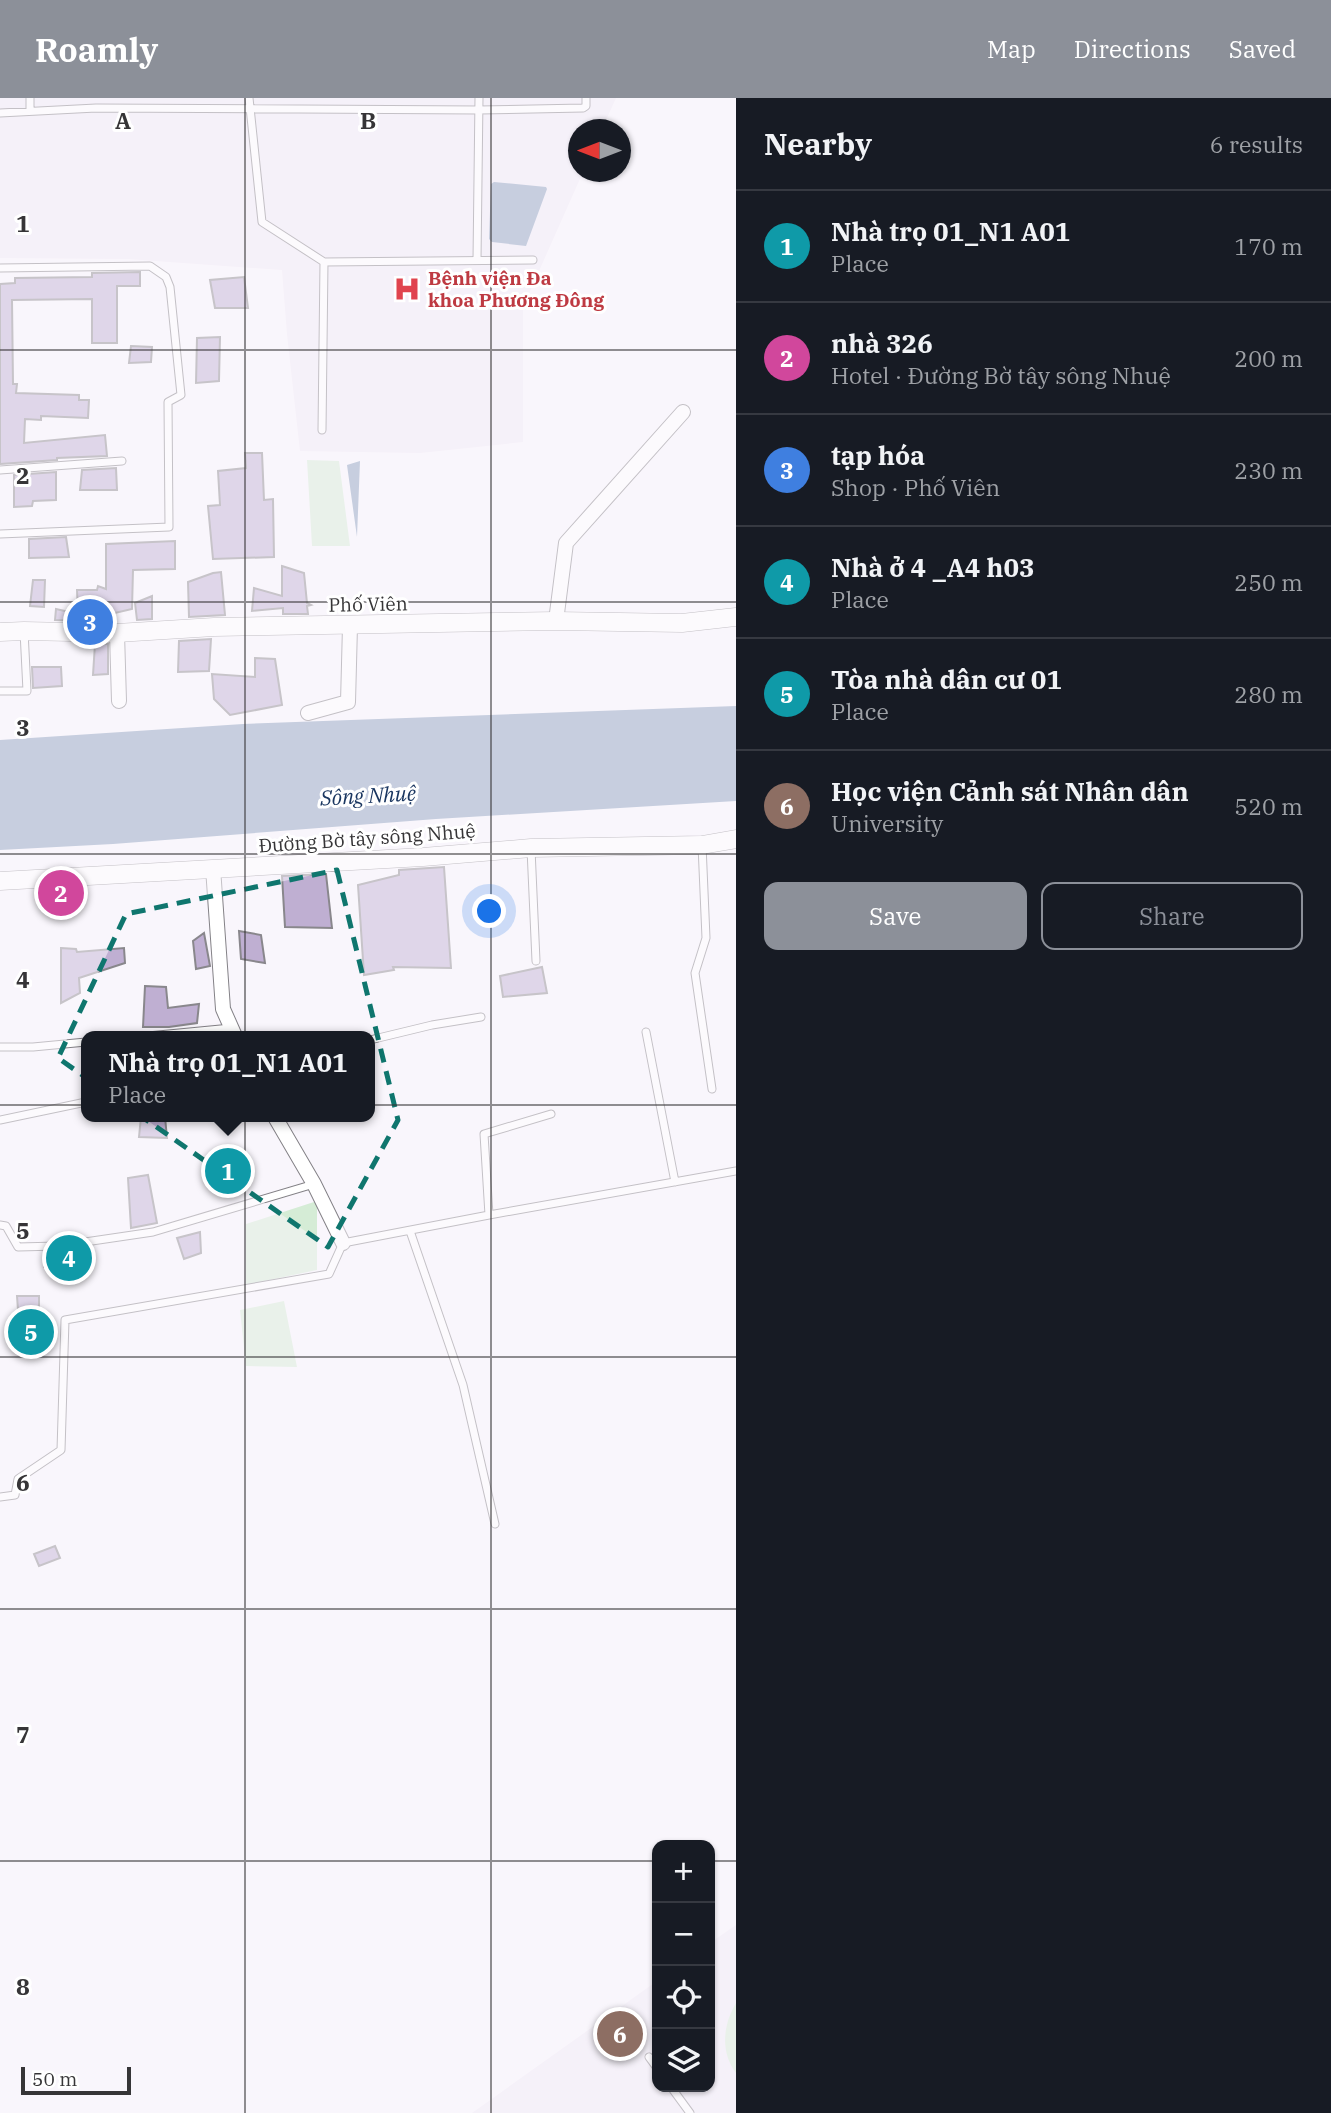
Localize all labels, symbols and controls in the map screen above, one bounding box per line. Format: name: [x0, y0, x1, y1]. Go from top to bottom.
text: Roamly: [35, 28, 158, 71]
text: Map: [987, 33, 1036, 65]
text: Directions: [1074, 33, 1191, 65]
text: Saved: [1229, 33, 1296, 65]
text: A: [115, 105, 131, 135]
text: B: [360, 105, 376, 135]
north arrow: [568, 119, 631, 182]
text: Nearby: [764, 124, 872, 163]
text: 6 results: [1210, 129, 1303, 159]
text: 1: [16, 208, 30, 238]
text: Nhà trọ 01_N1 A01: [831, 214, 1070, 248]
text: 1: [780, 231, 794, 261]
text: 170 m: [1234, 231, 1303, 261]
text: Place: [831, 248, 889, 278]
place label: Bệnh viện Đa khoa Phương Đông: [428, 266, 604, 312]
hospital icon: Bệnh viện Đa khoa Phương Đông: [392, 274, 422, 304]
text: nhà 326: [831, 326, 933, 360]
text: 2: [780, 343, 794, 373]
text: 200 m: [1234, 343, 1303, 373]
text: Hotel · Đường Bờ tây sông Nhuệ: [831, 360, 1171, 390]
text: tạp hóa: [831, 438, 925, 472]
text: 3: [780, 455, 794, 485]
text: 230 m: [1234, 455, 1303, 485]
text: 2: [16, 460, 30, 490]
text: Shop · Phố Viên: [831, 472, 1000, 502]
text: Nhà ở 4 _A4 h03: [831, 550, 1035, 584]
text: 4: [780, 567, 794, 597]
text: 250 m: [1234, 567, 1303, 597]
text: Place: [831, 584, 889, 614]
street label: Phố Viên: [328, 591, 408, 617]
pin: 3: [67, 596, 113, 648]
text: Tòa nhà dân cư 01: [831, 662, 1062, 696]
text: 5: [780, 679, 794, 709]
text: 280 m: [1234, 679, 1303, 709]
text: Place: [831, 696, 889, 726]
text: 3: [16, 712, 30, 742]
text: Học viện Cảnh sát Nhân dân: [831, 774, 1189, 808]
water label: Sông Nhuệ: [318, 778, 417, 812]
text: 6: [780, 791, 794, 821]
text: 520 m: [1234, 791, 1303, 821]
text: University: [831, 808, 943, 838]
street label: Đường Bờ tây sông Nhuệ: [258, 818, 476, 858]
pin: 2: [38, 867, 84, 919]
button: Save: [764, 882, 1027, 950]
button: Share: [1041, 882, 1303, 950]
your location: [472, 894, 506, 928]
text: 4: [16, 964, 30, 994]
popup: [81, 1031, 375, 1122]
text: Nhà trọ 01_N1 A01: [108, 1045, 348, 1079]
text: Place: [108, 1079, 166, 1109]
pin: 1: [205, 1145, 251, 1197]
text: 5: [16, 1215, 30, 1245]
pin: 4: [46, 1232, 92, 1284]
pin: 5: [8, 1306, 54, 1358]
text: 6: [16, 1467, 30, 1497]
text: 7: [16, 1719, 30, 1749]
map controls: [652, 1840, 715, 2092]
button: +: [652, 1840, 715, 1903]
button: −: [652, 1903, 715, 1966]
button: locate: [652, 1966, 715, 2029]
text: 8: [16, 1971, 30, 2001]
pin: 6: [597, 2008, 643, 2060]
button: layers: [652, 2029, 715, 2092]
scale bar: [21, 2064, 131, 2096]
text: 50 m: [32, 2067, 77, 2091]

